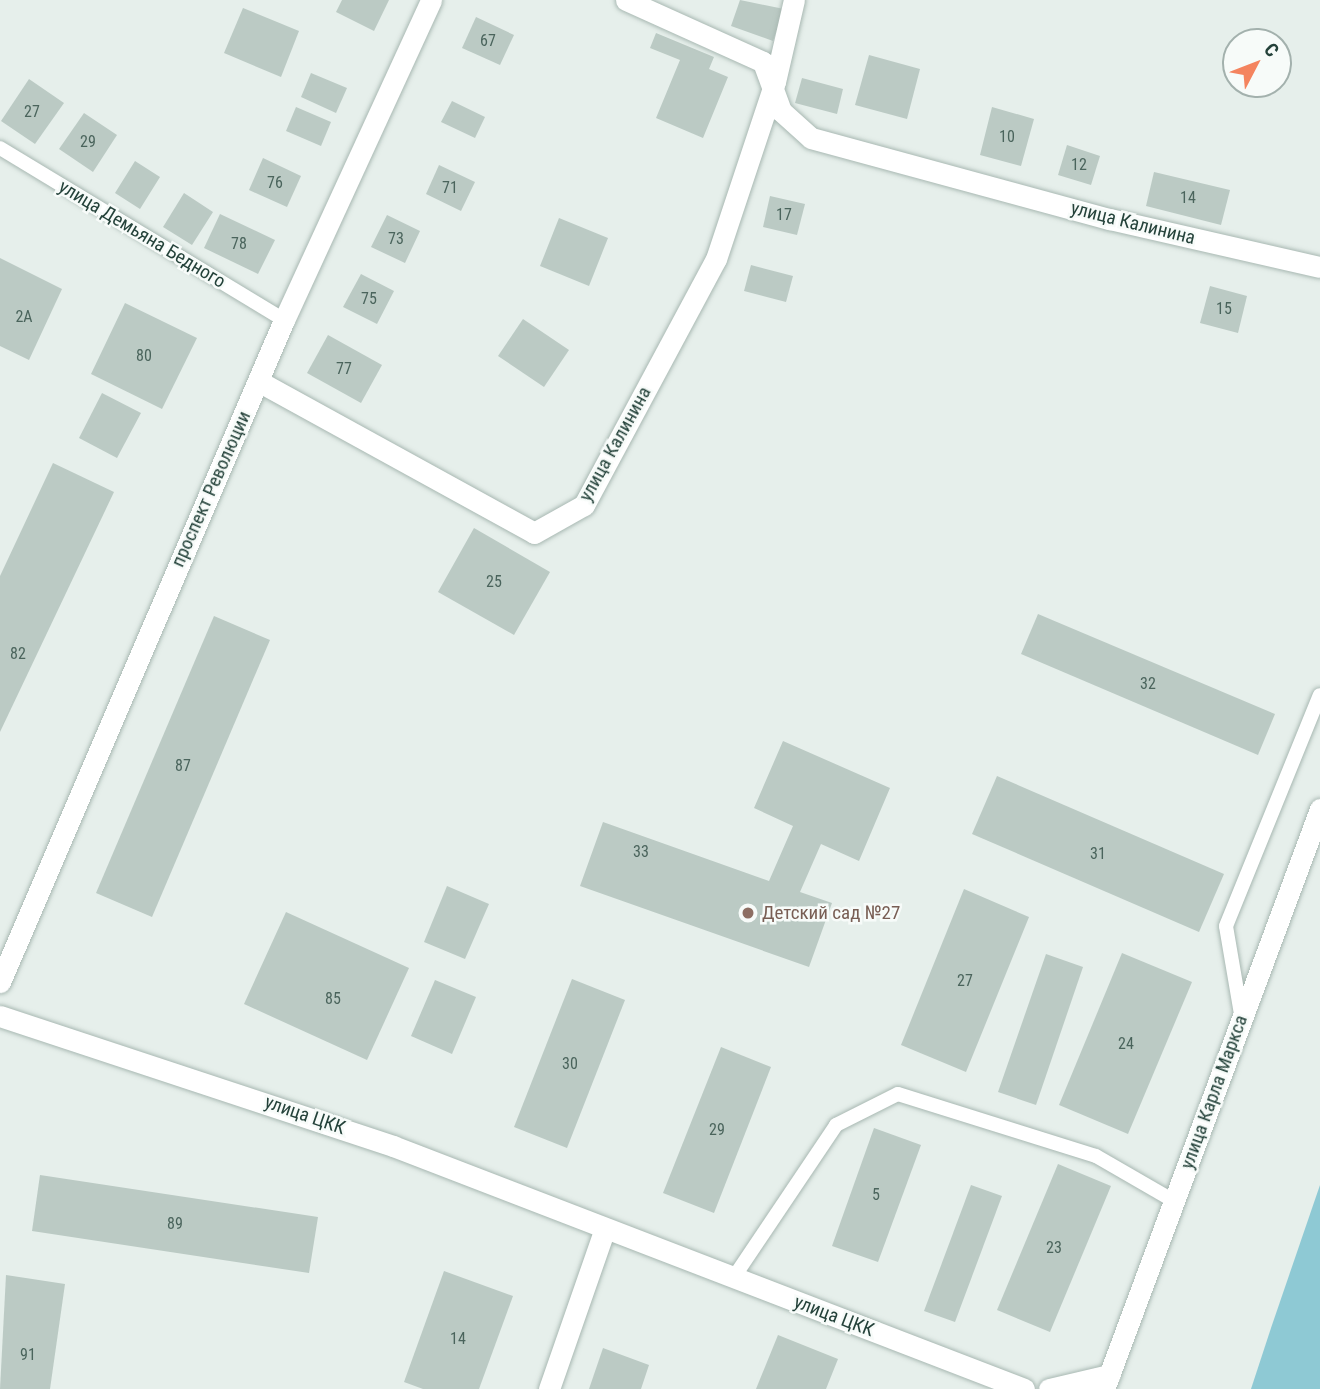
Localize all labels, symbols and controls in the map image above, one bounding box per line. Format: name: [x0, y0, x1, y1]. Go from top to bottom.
north arrow: [1222, 28, 1292, 98]
house number: 67: [480, 31, 496, 51]
text: С: [1259, 38, 1284, 62]
house number: 27: [24, 102, 40, 122]
house number: 10: [999, 127, 1015, 147]
house number: 29: [80, 132, 96, 152]
house number: 12: [1071, 155, 1087, 175]
house number: 76: [267, 173, 283, 193]
street label: улица Демьяна Бедного: [54, 175, 230, 293]
house number: 71: [442, 178, 458, 198]
house number: 14: [1180, 188, 1196, 208]
street label: улица Калинина: [1068, 197, 1198, 249]
house number: 17: [776, 205, 792, 225]
house number: 73: [388, 229, 404, 249]
house number: 78: [231, 234, 247, 254]
house number: 75: [361, 289, 377, 309]
house number: 15: [1216, 299, 1232, 319]
house number: 2А: [15, 307, 33, 327]
house number: 80: [136, 346, 152, 366]
house number: 77: [336, 359, 352, 379]
street label: улица Калинина: [574, 383, 656, 505]
street label: проспект Революции: [166, 408, 256, 570]
house number: 25: [486, 572, 502, 592]
house number: 82: [10, 644, 26, 664]
house number: 32: [1140, 674, 1156, 694]
house number: 87: [175, 756, 191, 776]
house number: 33: [633, 842, 649, 862]
house number: 31: [1090, 844, 1106, 864]
place label: Детский сад №27: [762, 902, 900, 924]
marker: Детский сад №27: [740, 905, 756, 921]
house number: 27: [957, 971, 973, 991]
house number: 85: [325, 989, 341, 1009]
street label: улица Карла Маркса: [1176, 1012, 1252, 1172]
house number: 24: [1118, 1034, 1134, 1054]
house number: 30: [562, 1054, 578, 1074]
street label: улица ЦКК: [262, 1091, 348, 1139]
house number: 29: [709, 1120, 725, 1140]
house number: 5: [872, 1185, 880, 1205]
house number: 89: [167, 1214, 183, 1234]
house number: 23: [1046, 1238, 1062, 1258]
street label: улица ЦКК: [791, 1290, 877, 1342]
house number: 14: [450, 1329, 466, 1349]
house number: 91: [20, 1345, 36, 1365]

